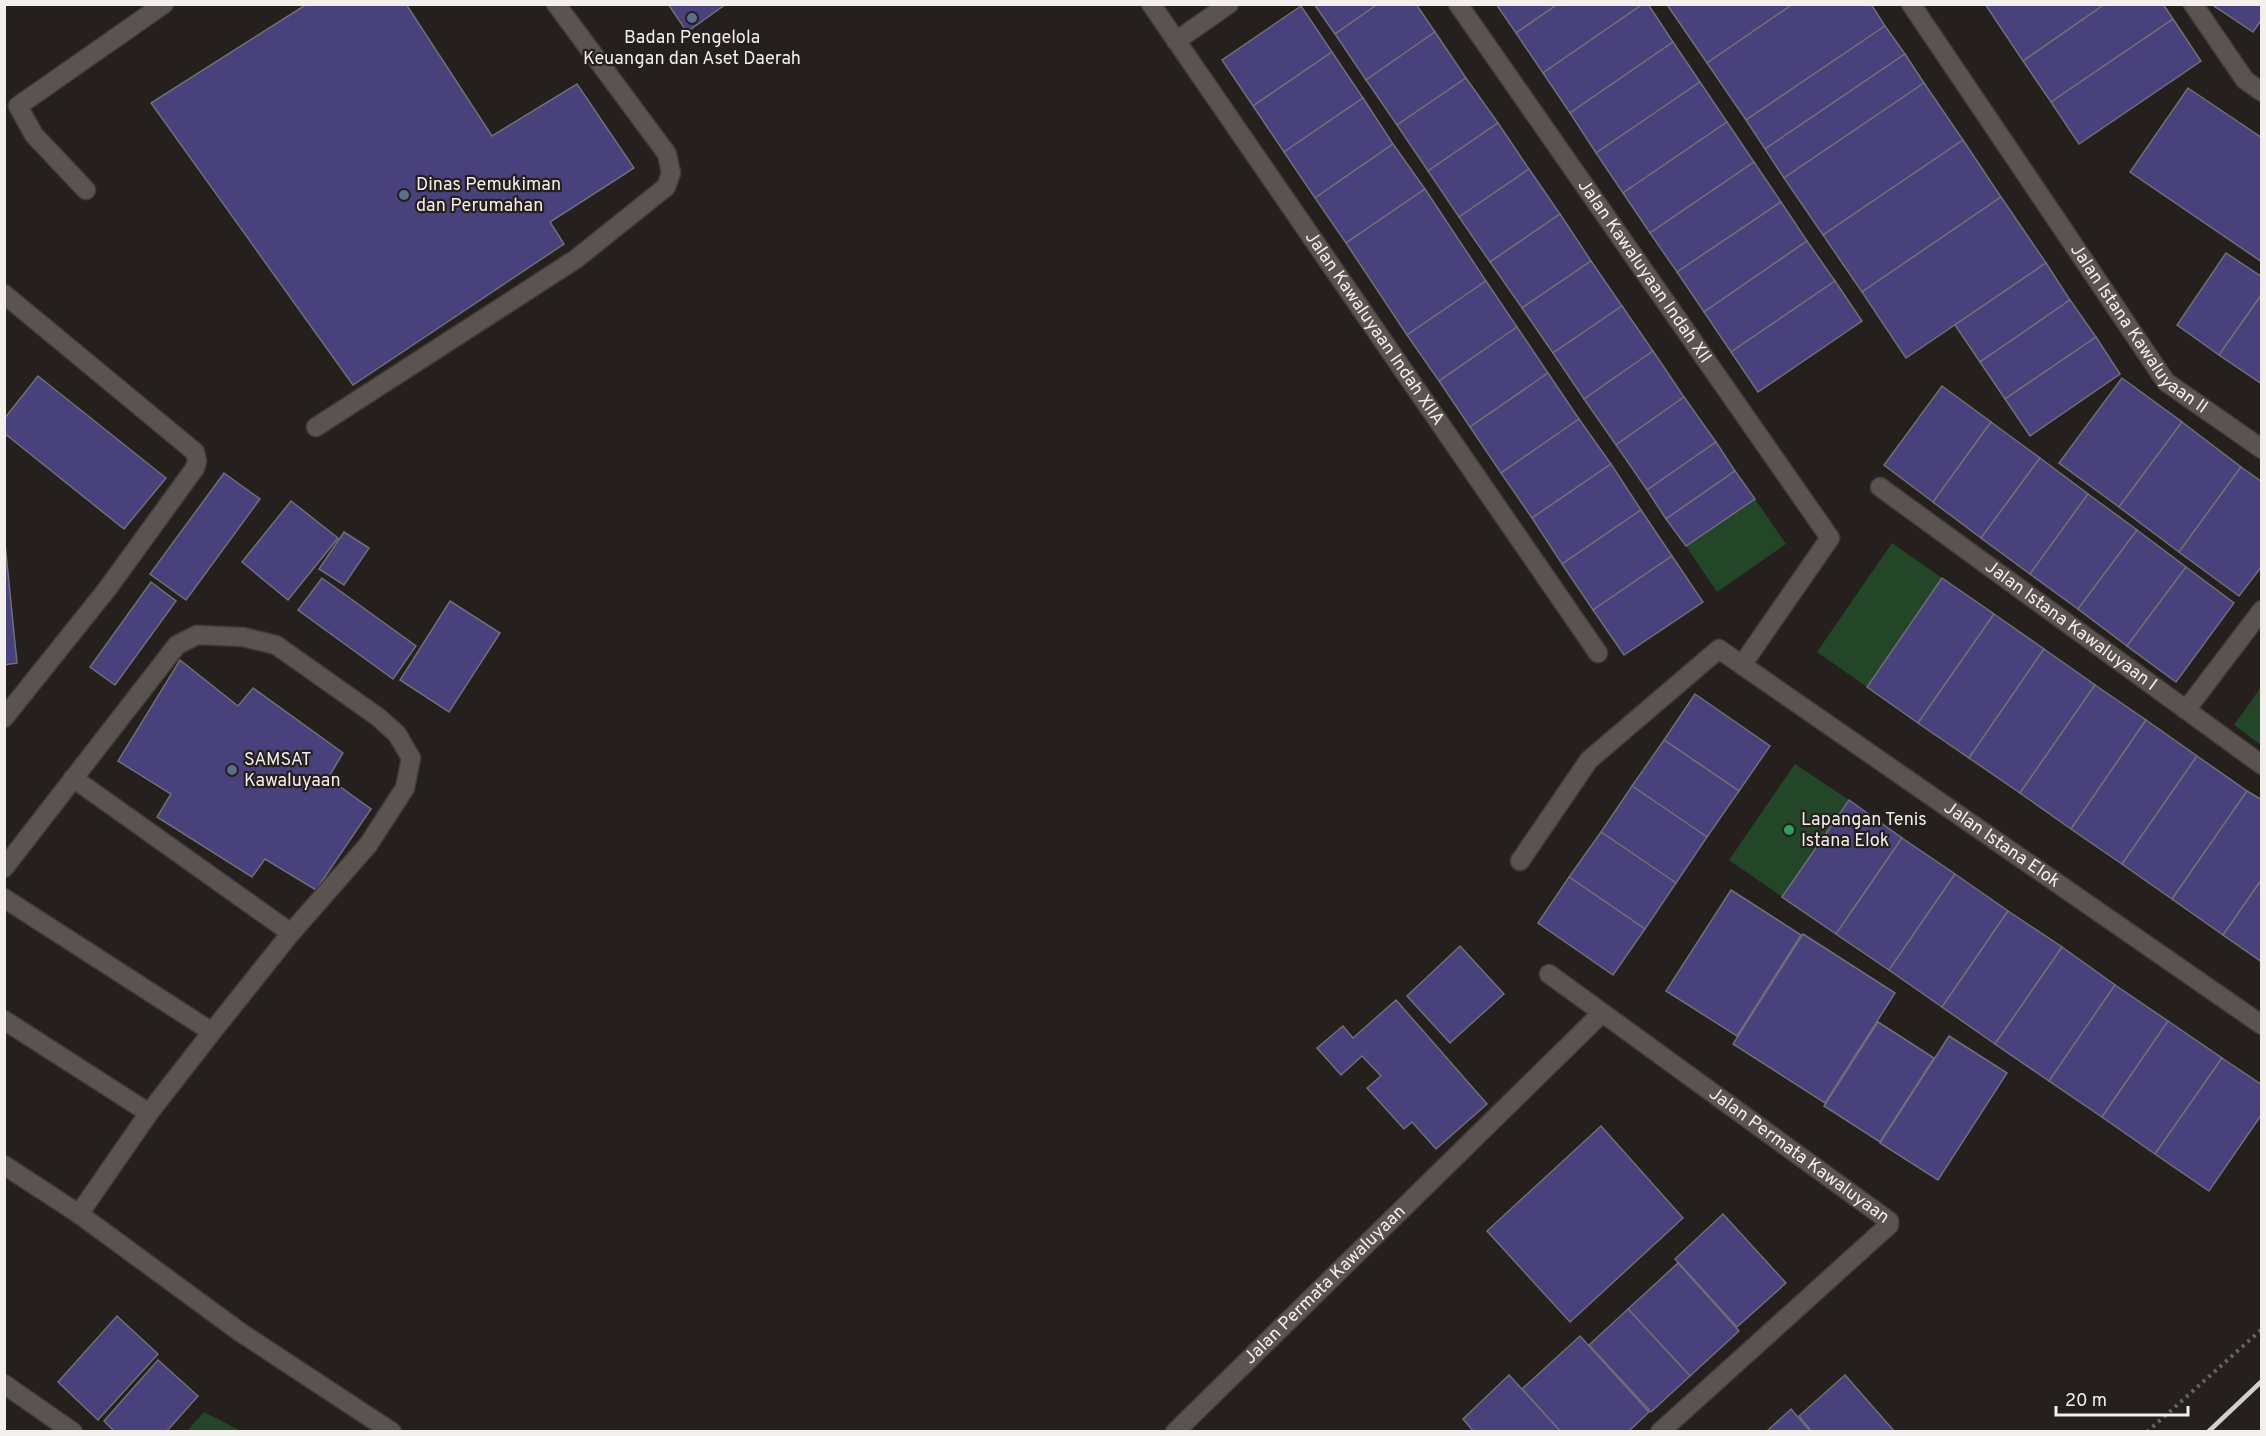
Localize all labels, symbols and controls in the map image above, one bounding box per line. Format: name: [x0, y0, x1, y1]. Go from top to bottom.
marker: Badan Pengelola Keuangan dan Aset Daerah: [685, 11, 699, 25]
place label: Badan Pengelola Keuangan dan Aset Daerah: [583, 27, 801, 71]
place label: Dinas Pemukiman dan Perumahan: [416, 174, 561, 218]
street label: Jalan Kawaluyaan Indah XII: [1572, 175, 1716, 368]
marker: Dinas Pemukiman dan Perumahan: [397, 188, 411, 202]
street label: Jalan Kawaluyaan Indah XIIA: [1299, 227, 1449, 430]
street label: Jalan Istana Kawaluyaan II: [2065, 239, 2212, 419]
street label: Jalan Istana Kawaluyaan I: [1980, 556, 2161, 696]
place label: SAMSAT Kawaluyaan: [244, 749, 341, 793]
marker: SAMSAT Kawaluyaan: [225, 763, 239, 777]
street label: Jalan Istana Elok: [1939, 797, 2064, 893]
place label: Lapangan Tenis Istana Elok: [1801, 809, 1927, 853]
marker: Lapangan Tenis Istana Elok: [1782, 823, 1796, 837]
street label: Jalan Permata Kawaluyaan: [1704, 1082, 1894, 1229]
street label: Jalan Permata Kawaluyaan: [1239, 1200, 1411, 1369]
scale bar: [2056, 1379, 2188, 1417]
text: 20 m: [2065, 1390, 2107, 1413]

